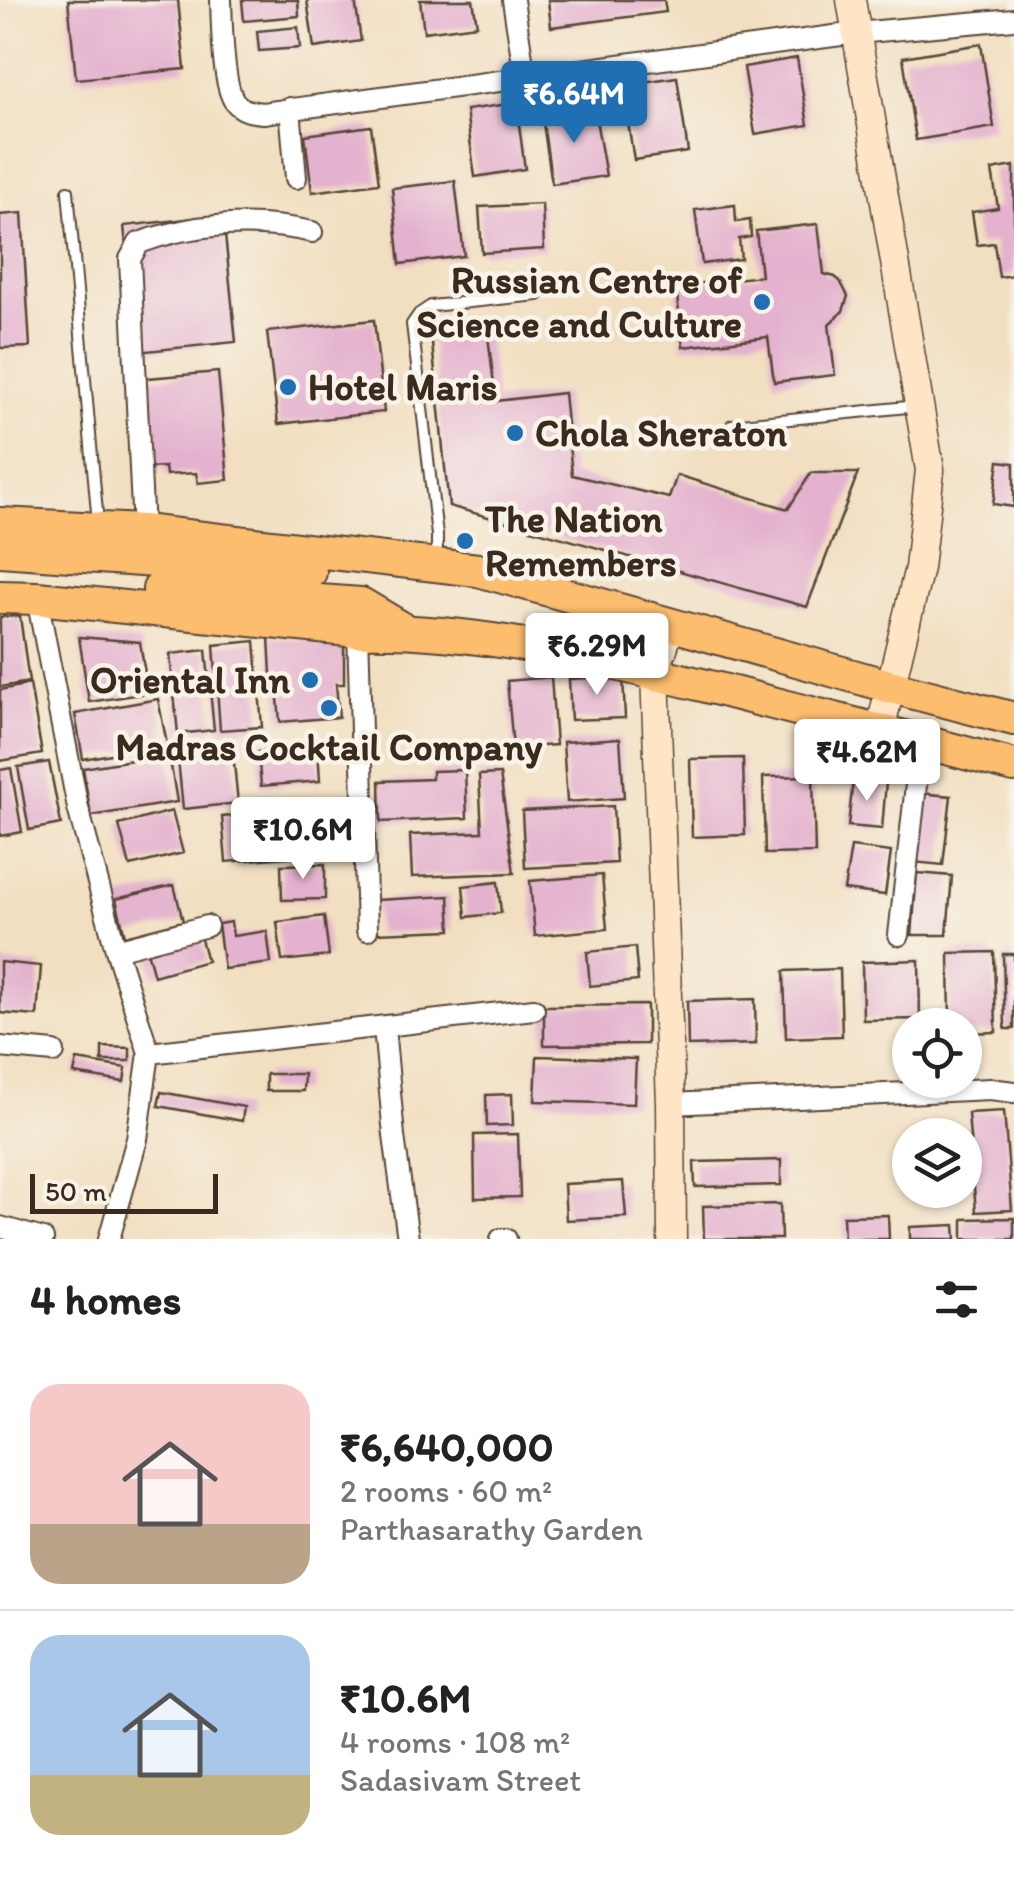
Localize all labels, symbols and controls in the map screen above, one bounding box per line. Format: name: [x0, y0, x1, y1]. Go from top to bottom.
pin: ₹6.64M: [493, 61, 655, 146]
text: ₹6.64M: [523, 74, 625, 112]
place label: Russian Centre of Science and Culture: [416, 257, 743, 347]
marker: Russian Centre of Science and Culture: [751, 291, 773, 313]
place label: Hotel Maris: [308, 364, 497, 410]
marker: Hotel Maris: [277, 376, 299, 398]
place label: Chola Sheraton: [535, 410, 788, 456]
marker: Chola Sheraton: [504, 422, 526, 444]
place label: The Nation Remembers: [484, 496, 677, 586]
marker: The Nation Remembers: [454, 530, 476, 552]
pin: ₹6.29M: [516, 613, 678, 698]
text: ₹6.29M: [547, 626, 647, 664]
place label: Oriental Inn: [90, 657, 290, 703]
marker: Oriental Inn: [299, 669, 321, 691]
marker: Madras Cocktail Company: [318, 697, 340, 719]
pin: ₹4.62M: [786, 719, 948, 804]
place label: Madras Cocktail Company: [116, 724, 543, 770]
text: ₹4.62M: [816, 732, 918, 770]
pin: ₹10.6M: [222, 797, 384, 882]
text: ₹10.6M: [253, 810, 353, 848]
map controls: [892, 1008, 982, 1208]
button: locate: [892, 1008, 982, 1098]
button: layers: [892, 1118, 982, 1208]
scale bar: [30, 1169, 218, 1214]
text: 50 m: [45, 1174, 107, 1208]
icon: filters: [929, 1272, 984, 1327]
text: 4 homes: [30, 1274, 181, 1325]
text: ₹6,640,000: [340, 1421, 554, 1472]
icon: home: [110, 1424, 230, 1544]
text: 2 rooms · 60 m²: [340, 1472, 552, 1510]
text: Parthasarathy Garden: [340, 1510, 643, 1548]
text: ₹10.6M: [340, 1672, 471, 1723]
icon: home: [110, 1675, 230, 1795]
text: 4 rooms · 108 m²: [340, 1723, 570, 1761]
text: Sadasivam Street: [340, 1761, 581, 1799]

